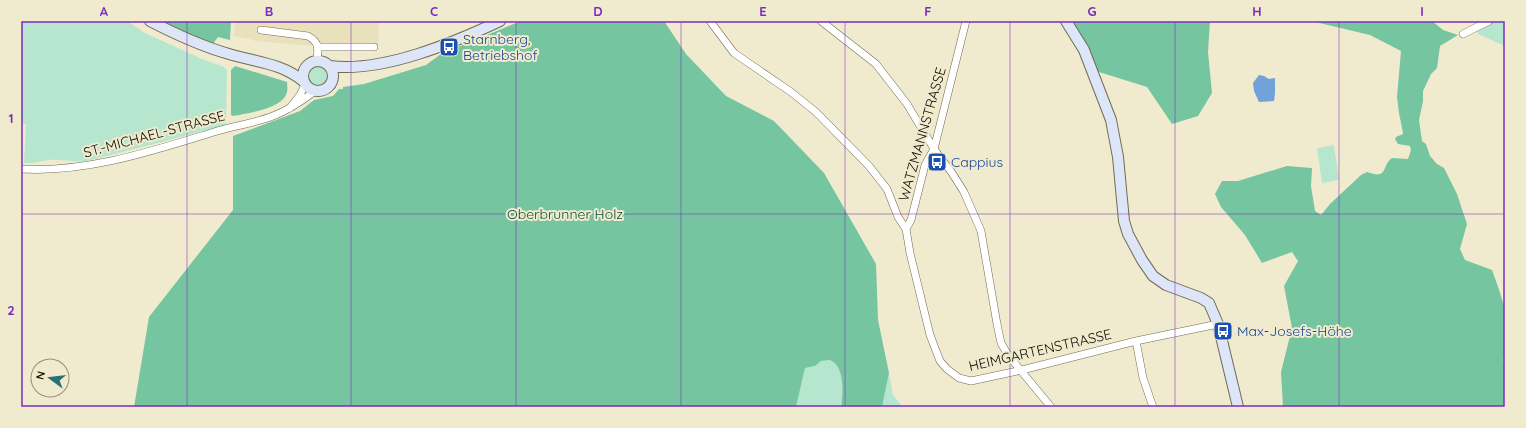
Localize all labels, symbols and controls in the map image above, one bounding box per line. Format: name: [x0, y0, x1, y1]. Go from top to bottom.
text: A: [100, 3, 109, 19]
text: B: [265, 3, 273, 19]
text: C: [430, 3, 438, 19]
text: D: [593, 3, 603, 19]
text: E: [759, 3, 767, 19]
text: F: [924, 3, 932, 19]
text: G: [1087, 3, 1097, 19]
text: H: [1252, 3, 1262, 19]
text: I: [1420, 3, 1424, 19]
place label: Starnberg, Betriebshof: [463, 30, 538, 64]
bus stop icon: Starnberg, Betriebshof: [438, 36, 460, 58]
street label: WATZMANNSTRASSE: [894, 65, 950, 203]
street label: ST.-MICHAEL-STRASSE: [81, 106, 227, 162]
text: 1: [8, 110, 14, 126]
bus stop icon: Cappius: [926, 151, 948, 173]
place label: Cappius: [951, 153, 1003, 171]
park label: Oberbrunner Holz: [507, 205, 623, 223]
text: 2: [7, 302, 15, 318]
bus stop icon: Max-Josefs-Höhe: [1212, 320, 1234, 342]
place label: Max-Josefs-Höhe: [1237, 322, 1352, 340]
street label: HEIMGARTENSTRASSE: [967, 325, 1113, 375]
north arrow: [30, 358, 70, 398]
text: N: [33, 370, 48, 381]

